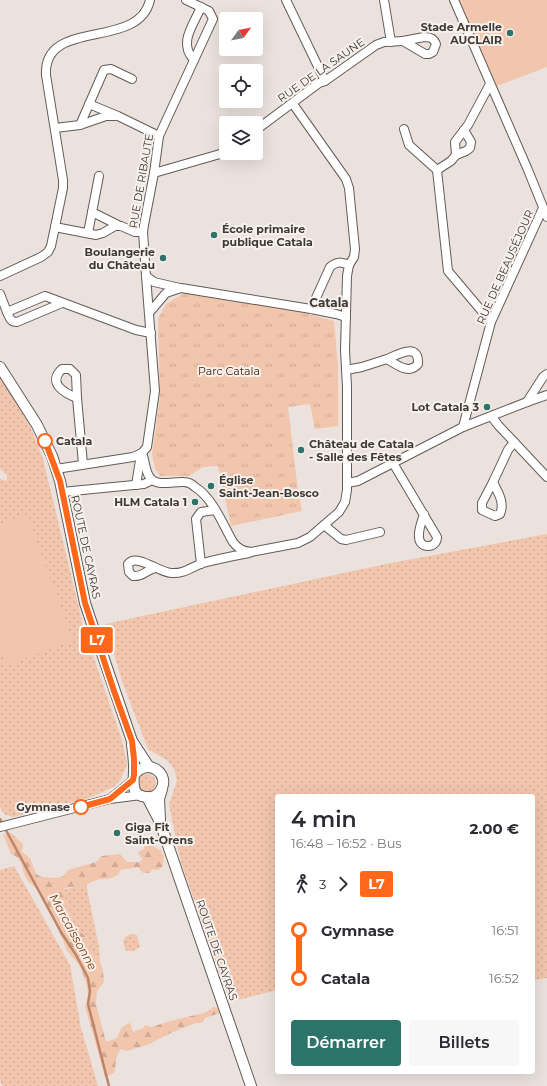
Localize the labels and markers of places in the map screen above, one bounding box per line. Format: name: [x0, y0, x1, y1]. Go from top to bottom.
place label: Stade Armelle AUCLAIR: [421, 20, 502, 47]
marker: Stade Armelle AUCLAIR: [505, 28, 515, 38]
place label: École primaire publique Catala: [222, 222, 313, 249]
marker: École primaire publique Catala: [209, 230, 219, 240]
place label: Boulangerie du Château: [84, 245, 155, 272]
marker: Boulangerie du Château: [158, 253, 168, 263]
place label: Lot Catala 3: [411, 400, 479, 414]
marker: Lot Catala 3: [482, 402, 492, 412]
marker: Catala: [37, 433, 53, 449]
place label: Catala: [56, 434, 92, 448]
place label: Château de Catala - Salle des Fêtes: [309, 437, 414, 464]
marker: Château de Catala - Salle des Fêtes: [296, 445, 306, 455]
place label: Église Saint-Jean-Bosco: [219, 473, 319, 500]
marker: Église Saint-Jean-Bosco: [206, 481, 216, 491]
place label: HLM Catala 1: [114, 495, 187, 509]
marker: HLM Catala 1: [190, 497, 200, 507]
marker: Gymnase: [73, 799, 89, 815]
place label: Gymnase: [16, 800, 70, 814]
place label: Giga Fit Saint-Orens: [125, 820, 193, 847]
marker: Giga Fit Saint-Orens: [112, 828, 122, 838]

